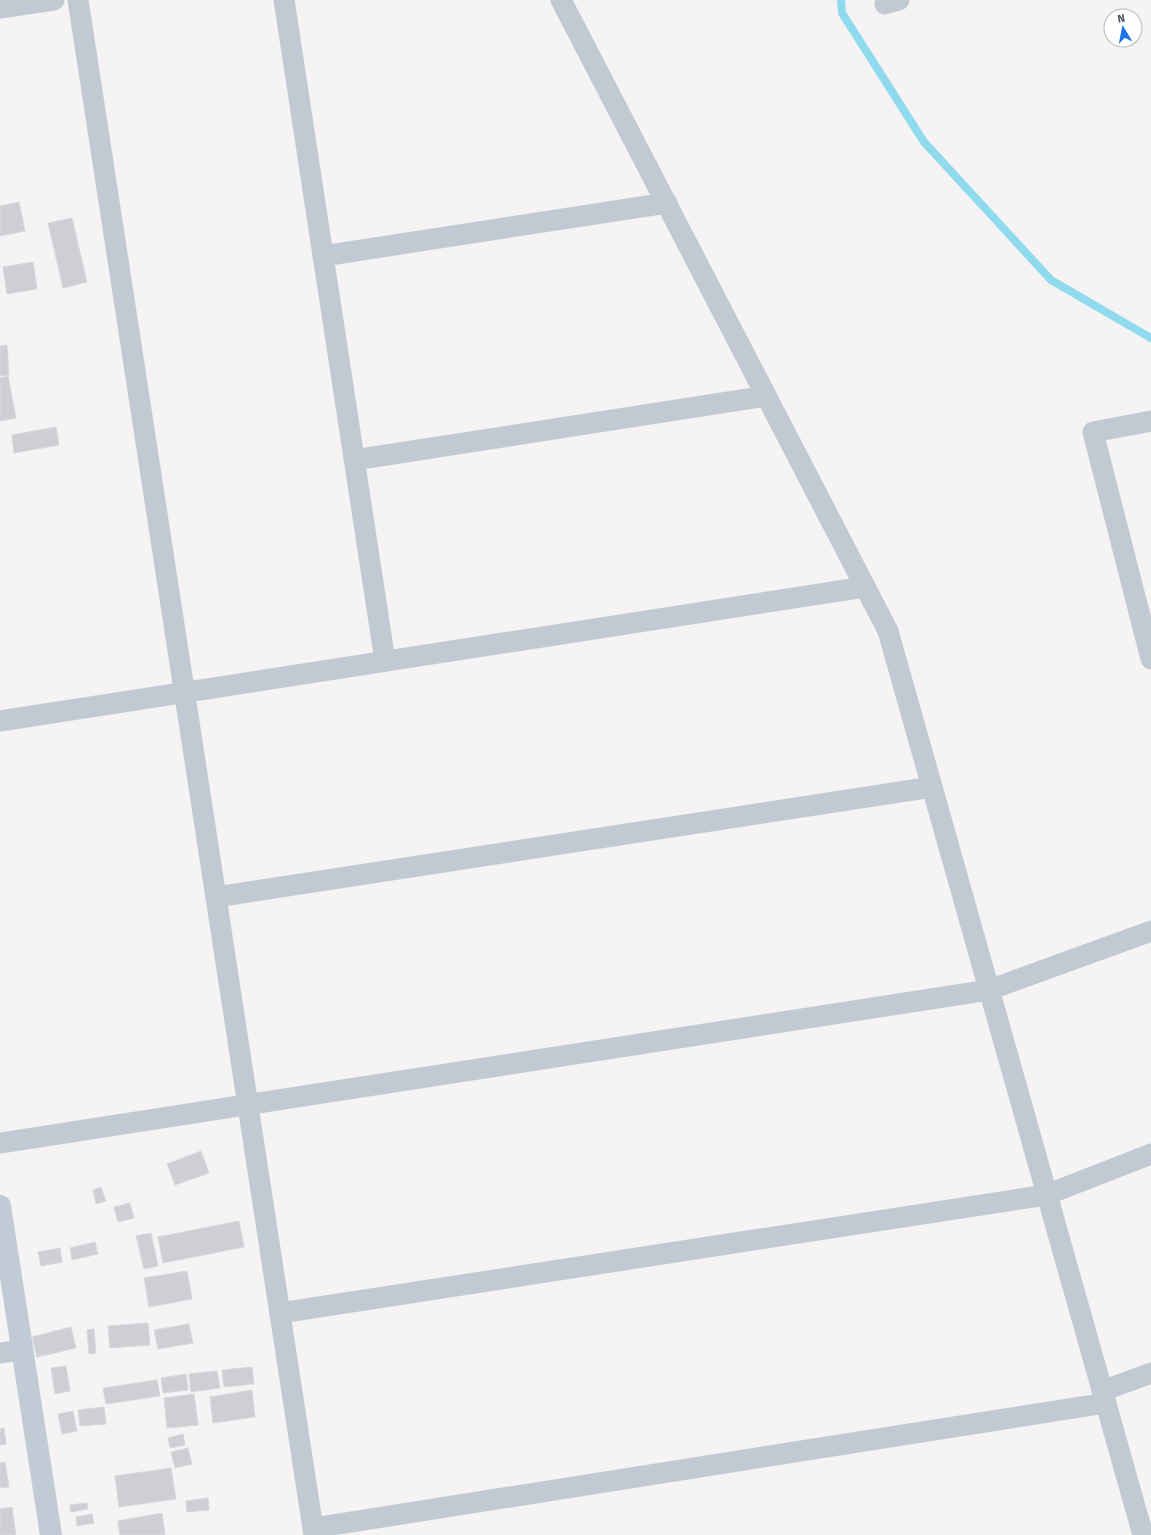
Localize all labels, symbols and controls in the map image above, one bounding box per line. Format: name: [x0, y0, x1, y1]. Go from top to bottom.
north arrow: [1103, 8, 1143, 48]
text: N: [1117, 12, 1126, 26]

